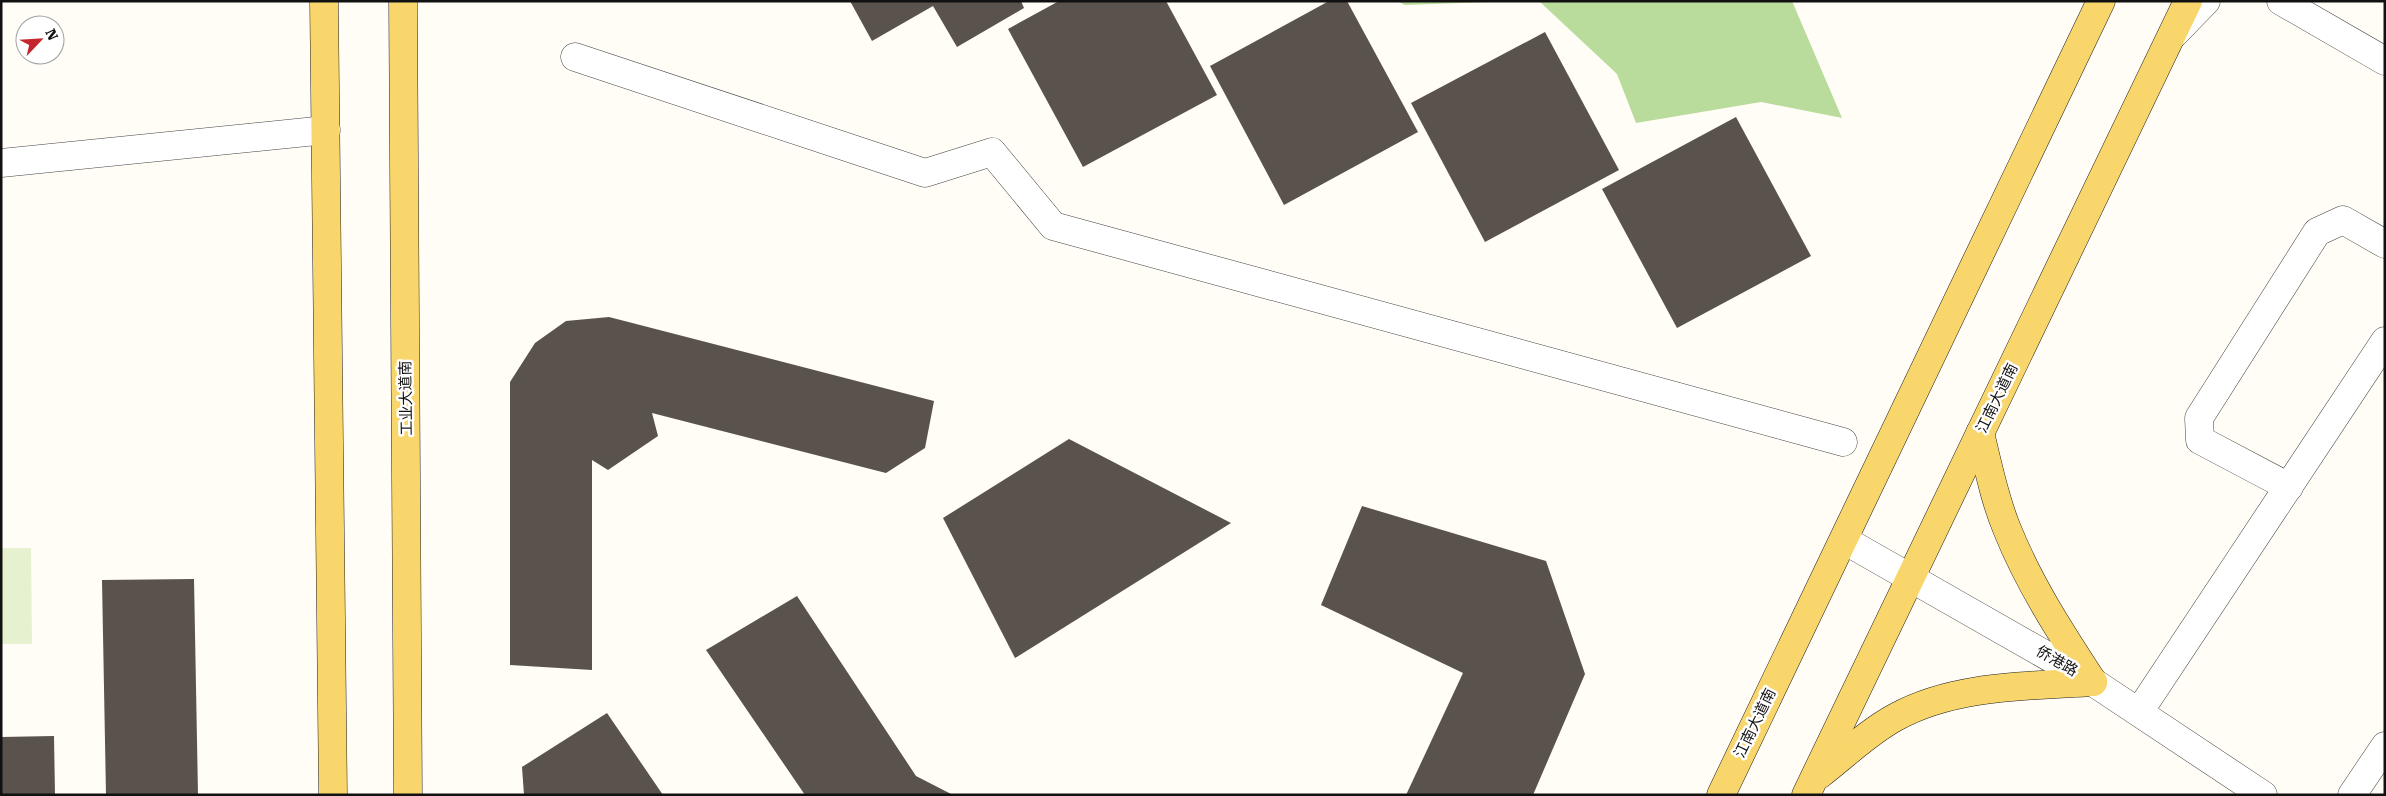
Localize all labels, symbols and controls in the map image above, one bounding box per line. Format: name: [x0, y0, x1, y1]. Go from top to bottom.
north arrow: [15, 15, 65, 65]
text: N: [42, 26, 61, 43]
street label: 工业大道南: [396, 360, 416, 436]
street label: 江南大道南: [1972, 360, 2022, 436]
street label: 侨港路: [2033, 642, 2081, 680]
street label: 江南大道南: [1730, 685, 1780, 761]

